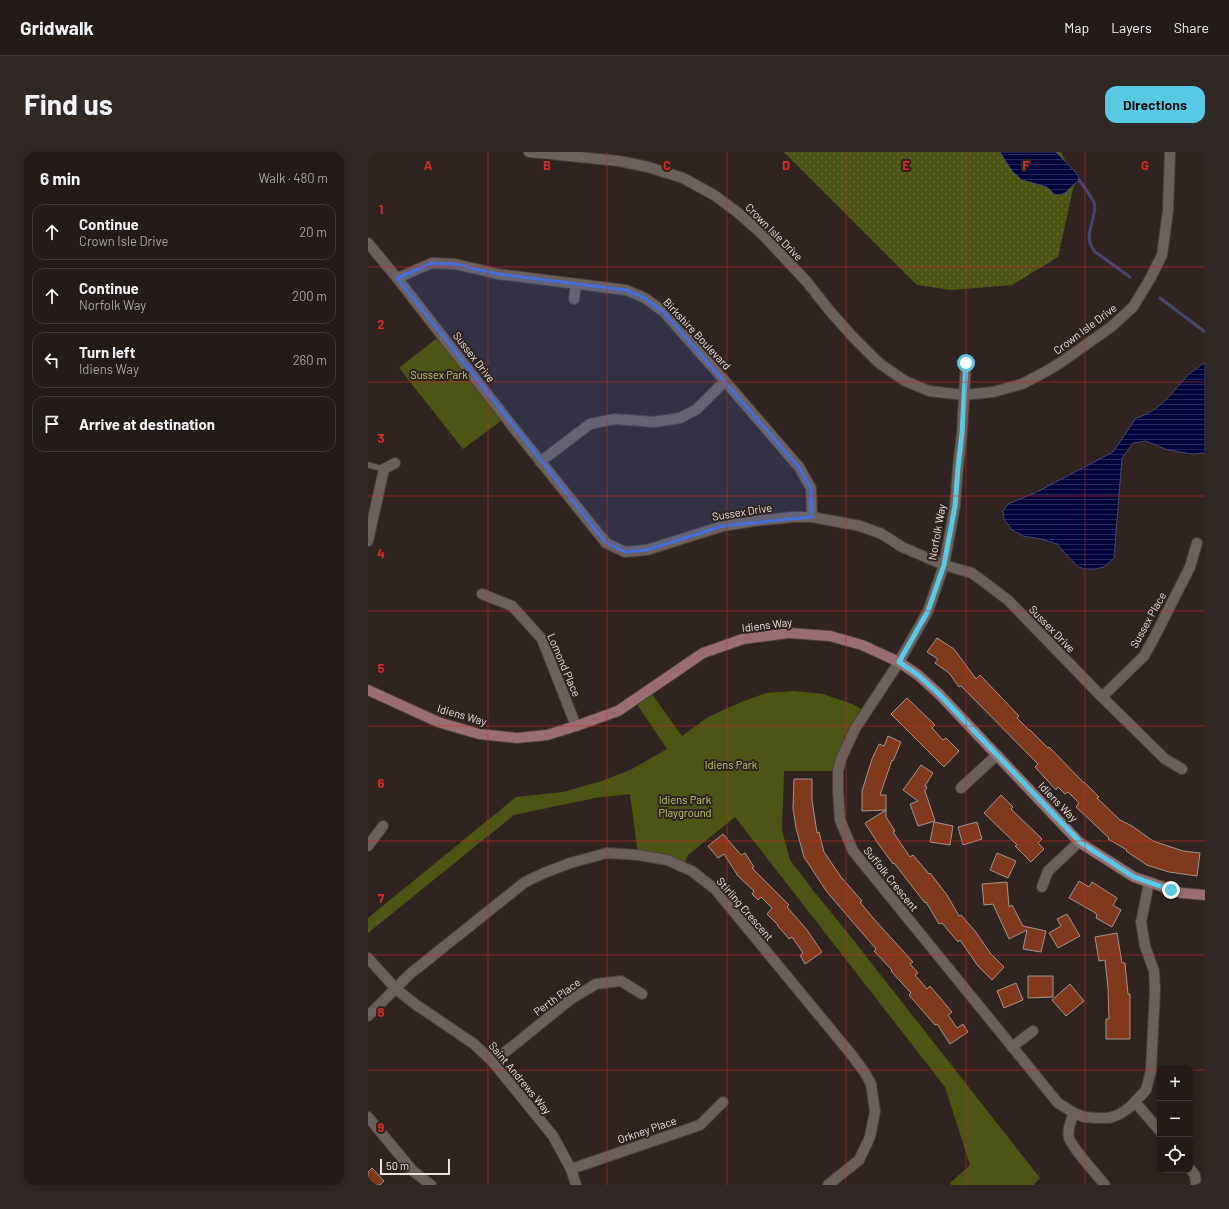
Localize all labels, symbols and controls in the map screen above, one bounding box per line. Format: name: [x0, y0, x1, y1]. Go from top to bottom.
text: Gridwalk: [20, 16, 94, 39]
text: Map: [1064, 19, 1089, 36]
text: Layers: [1111, 19, 1152, 36]
text: Share: [1174, 19, 1209, 36]
button: Directions: [1105, 86, 1205, 123]
text: Find us: [24, 87, 113, 121]
text: A: [424, 157, 433, 173]
text: B: [543, 157, 551, 173]
text: C: [663, 157, 671, 173]
text: D: [782, 157, 790, 173]
text: E: [902, 157, 910, 173]
text: F: [1022, 157, 1030, 173]
text: G: [1141, 157, 1149, 173]
text: 6 min: [40, 168, 80, 188]
text: Walk · 480 m: [258, 170, 328, 186]
street label: Crown Isle Drive: [743, 200, 806, 263]
text: 1: [379, 201, 383, 217]
text: Continue: [79, 215, 139, 233]
icon: ahead: [41, 221, 63, 243]
text: 20 m: [299, 224, 327, 240]
text: Crown Isle Drive: [79, 233, 168, 249]
text: Continue: [79, 279, 139, 297]
icon: ahead: [41, 285, 63, 307]
text: 200 m: [292, 288, 327, 304]
street label: Birkshire Boulevard: [661, 295, 734, 372]
text: Norfolk Way: [79, 297, 146, 313]
street label: Crown Isle Drive: [1051, 301, 1119, 357]
text: 2: [377, 316, 385, 332]
street label: Sussex Drive: [451, 329, 498, 385]
text: Turn left: [79, 343, 135, 361]
icon: left: [41, 349, 63, 371]
text: 260 m: [293, 352, 327, 368]
route start: [957, 354, 975, 372]
text: Idiens Way: [79, 361, 139, 377]
park label: Sussex Park: [410, 368, 468, 381]
icon: arrive: [41, 413, 63, 435]
text: Arrive at destination: [79, 415, 215, 433]
text: 3: [377, 430, 385, 446]
street label: Sussex Drive: [711, 500, 773, 523]
street label: Norfolk Way: [925, 503, 948, 561]
text: 4: [377, 545, 385, 561]
street label: Sussex Place: [1127, 589, 1168, 650]
street label: Sussex Drive: [1027, 602, 1078, 655]
street label: Idiens Way: [741, 615, 793, 634]
street label: Lomond Place: [545, 631, 584, 699]
text: 5: [377, 660, 385, 676]
street label: Idiens Way: [436, 701, 488, 728]
park label: Idiens Park: [705, 758, 758, 771]
text: 6: [378, 775, 385, 791]
street label: Idiens Way: [1036, 779, 1081, 824]
park label: Idiens Park Playground: [658, 793, 712, 819]
street label: Suffolk Crescent: [861, 844, 921, 913]
street label: Stirling Crescent: [714, 874, 776, 943]
route end: [1162, 881, 1180, 899]
text: 7: [378, 890, 385, 906]
street label: Perth Place: [531, 975, 583, 1018]
text: 8: [377, 1004, 385, 1020]
street label: Saint Andrews Way: [486, 1039, 554, 1116]
map controls: [1157, 1065, 1193, 1173]
button: +: [1157, 1065, 1193, 1101]
button: −: [1157, 1101, 1193, 1137]
street label: Orkney Place: [616, 1113, 678, 1146]
text: 9: [378, 1119, 385, 1135]
button: locate: [1157, 1137, 1193, 1173]
scale bar: [380, 1157, 450, 1176]
text: 50 m: [386, 1159, 409, 1172]

